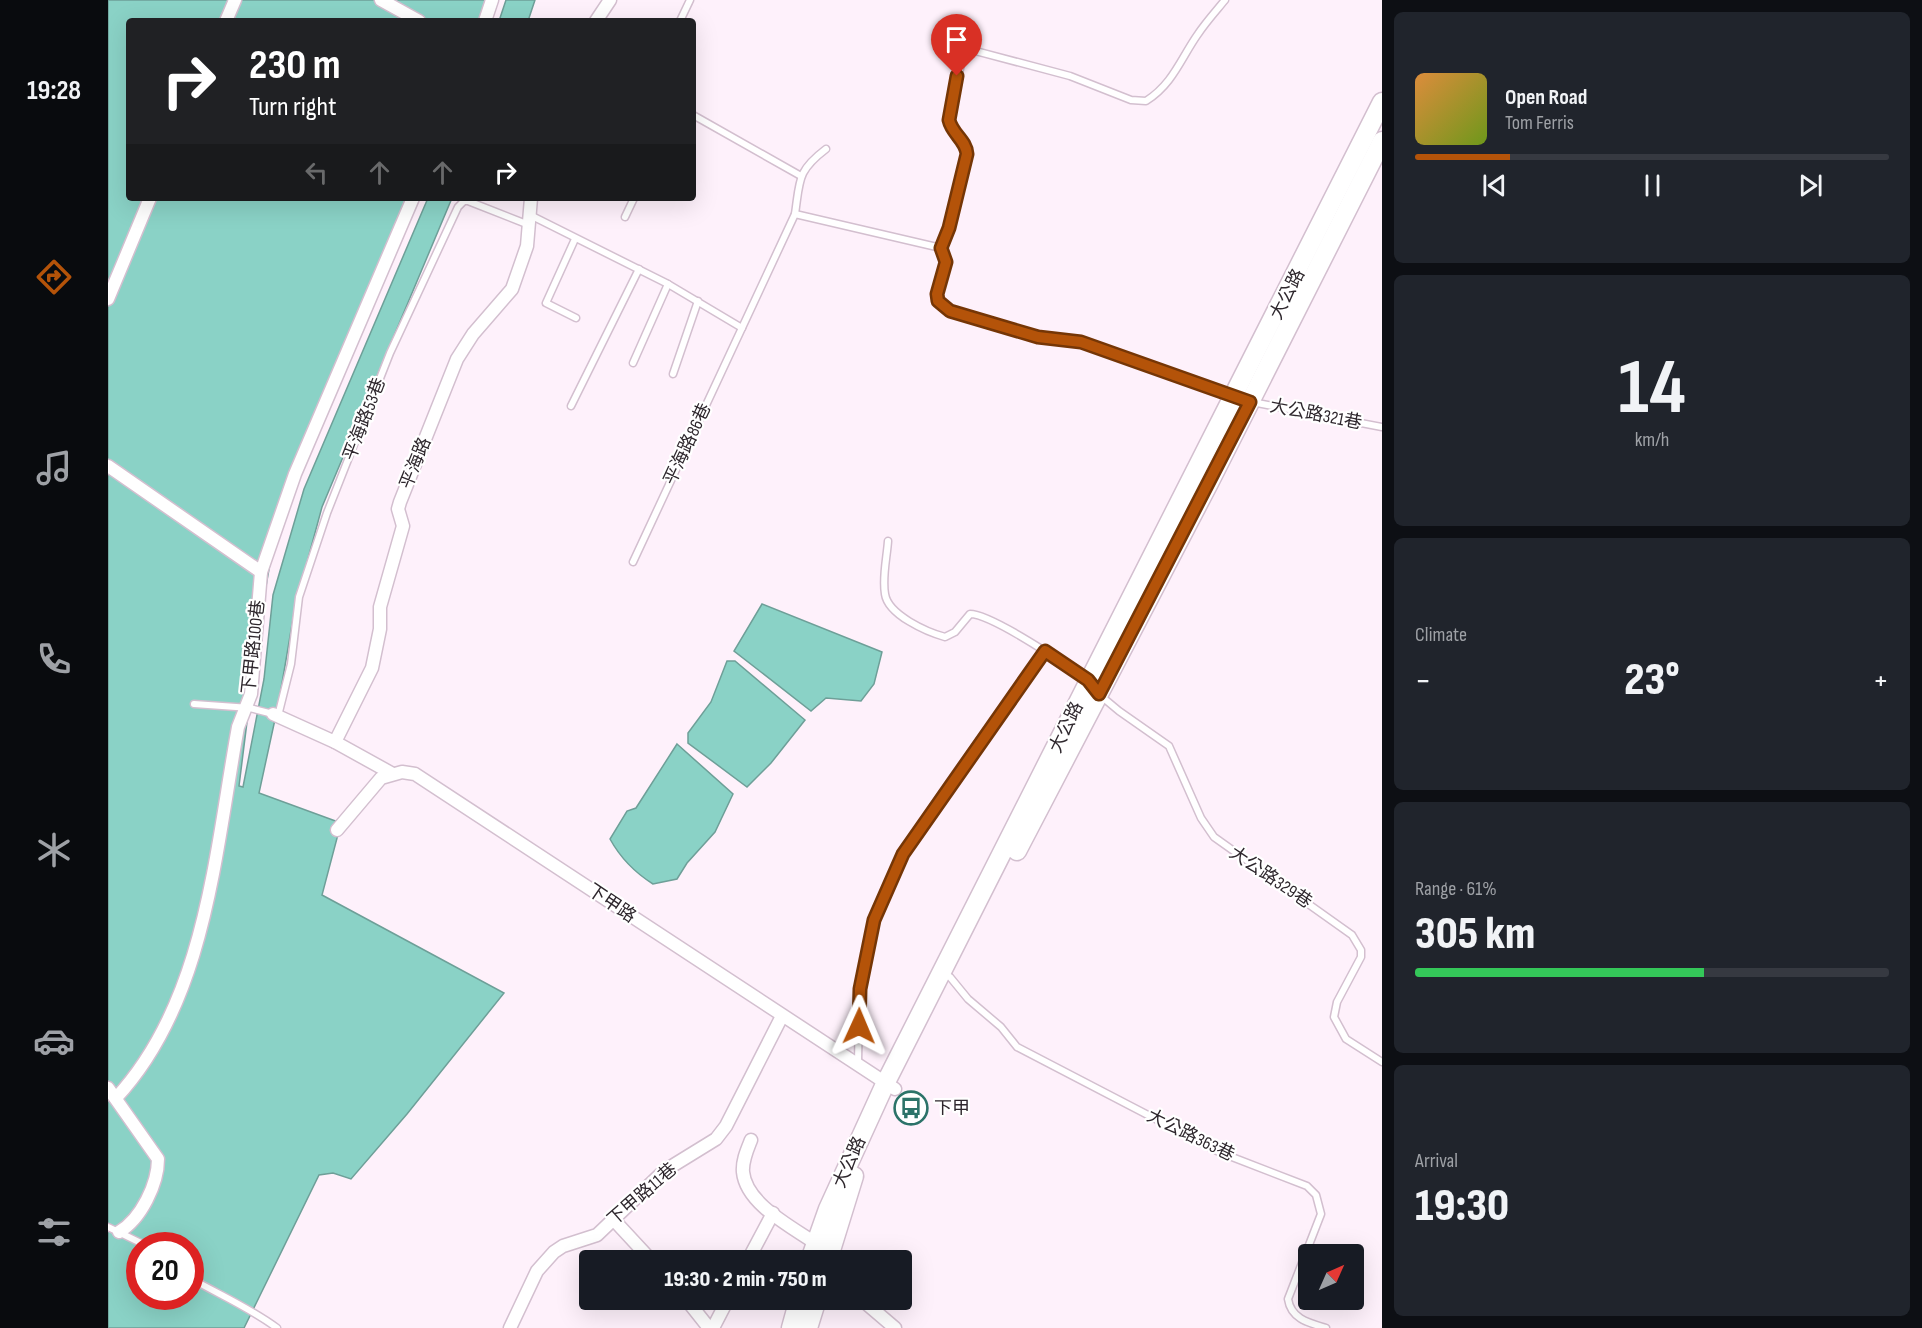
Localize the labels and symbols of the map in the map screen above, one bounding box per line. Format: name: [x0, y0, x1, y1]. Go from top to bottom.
pin: [931, 14, 982, 76]
street label: 大公路: [1266, 265, 1309, 323]
street label: 平海路53巷: [339, 375, 390, 463]
street label: 大公路321巷: [1268, 395, 1364, 434]
street label: 平海路86巷: [659, 400, 716, 488]
street label: 平海路: [396, 434, 435, 492]
street label: 下甲路100巷: [238, 599, 269, 695]
street label: 大公路: [1045, 698, 1088, 756]
street label: 大公路329巷: [1225, 842, 1316, 913]
street label: 下甲路: [583, 880, 640, 927]
position arrow: [827, 994, 891, 1058]
bus stop icon: 下甲: [893, 1090, 929, 1126]
place label: 下甲: [934, 1098, 970, 1119]
street label: 大公路363巷: [1144, 1105, 1238, 1166]
street label: 大公路: [829, 1133, 870, 1191]
street label: 下甲路11巷: [604, 1159, 681, 1230]
speed limit sign: 20: [126, 1232, 204, 1310]
north arrow: [1298, 1244, 1364, 1310]

